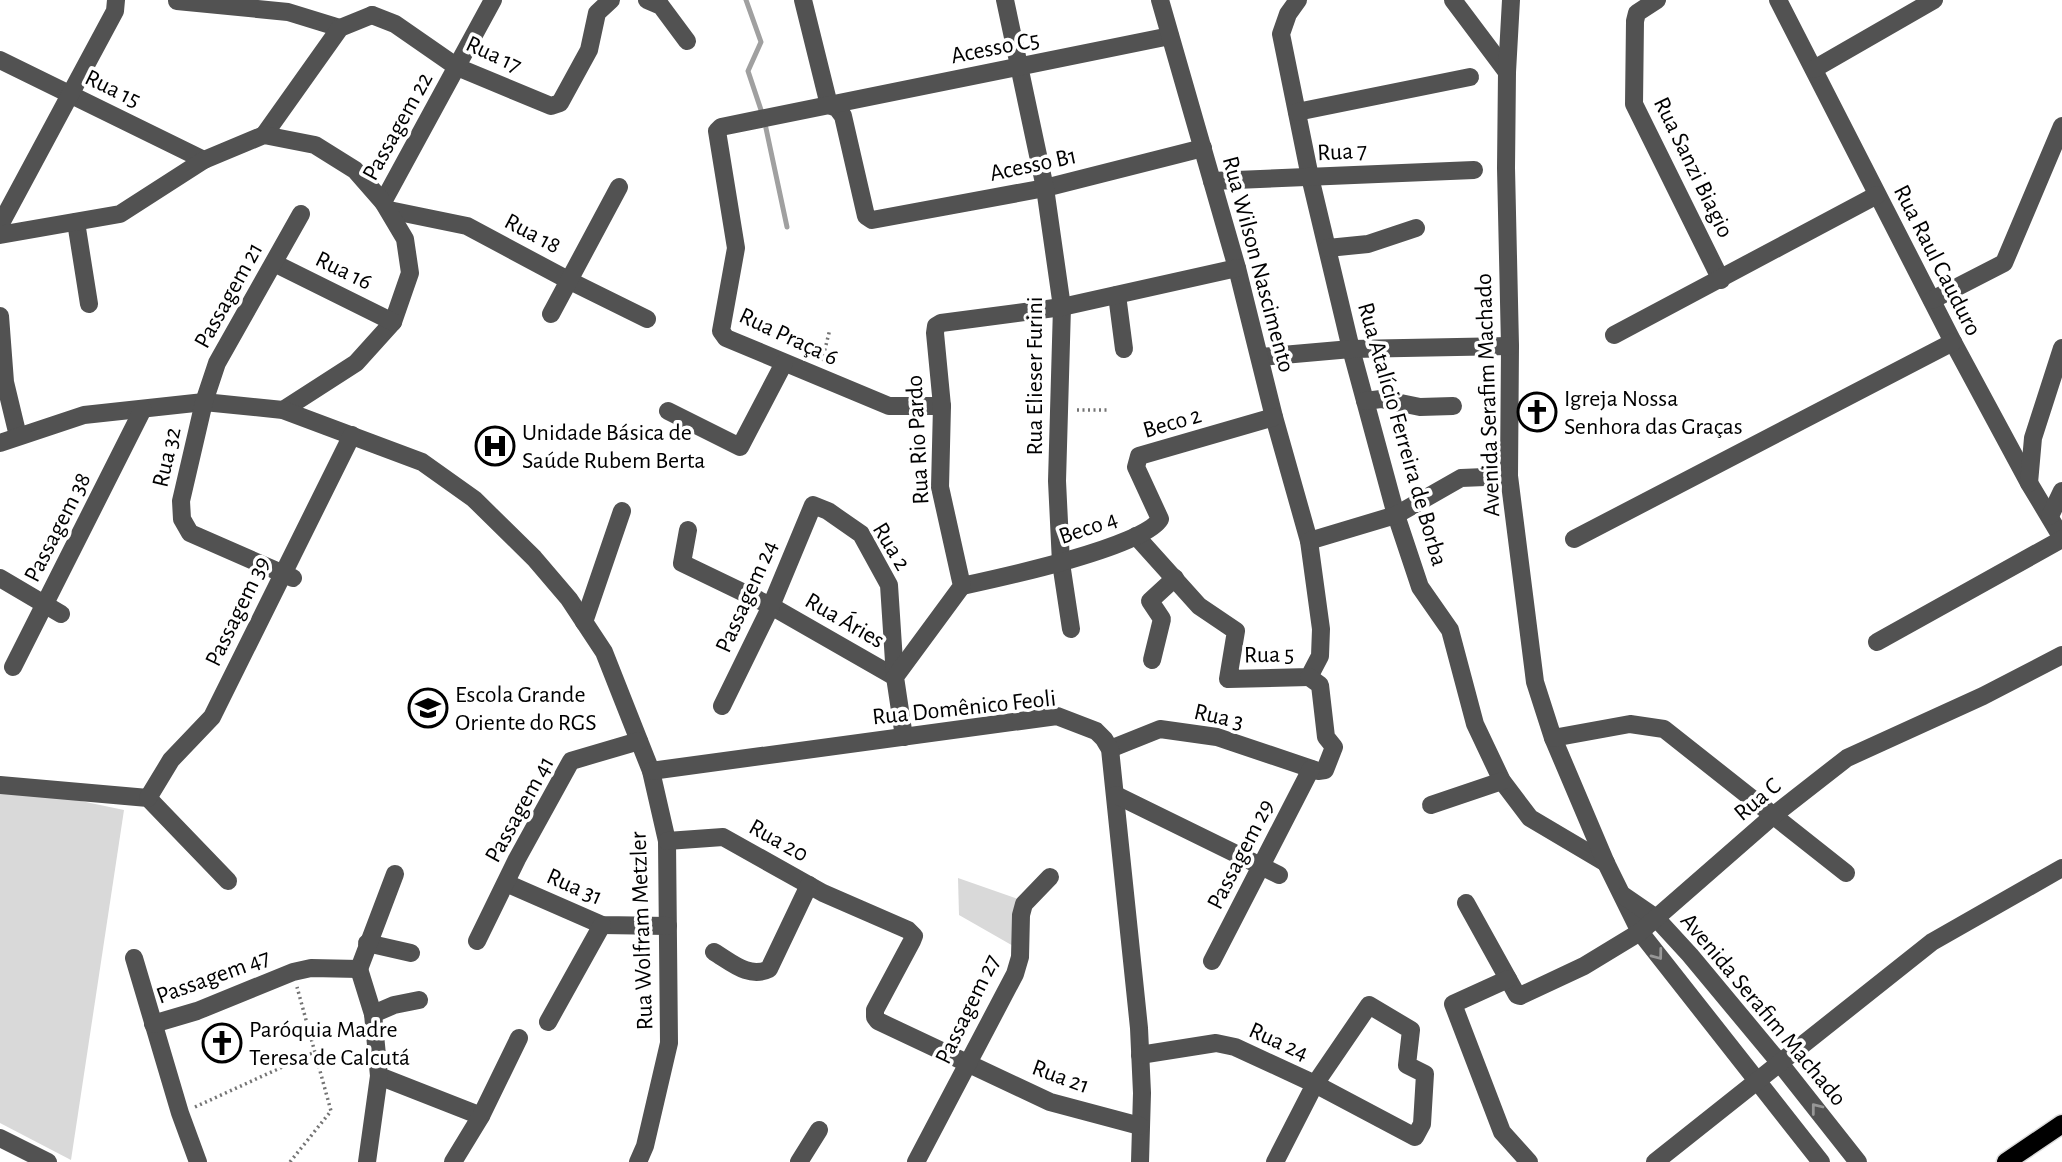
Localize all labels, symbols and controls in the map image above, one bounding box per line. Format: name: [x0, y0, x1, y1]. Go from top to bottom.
street label: Acesso C5: [949, 28, 1042, 68]
street label: Rua 17: [462, 32, 525, 78]
street label: Rua 15: [81, 65, 144, 112]
street label: Passagem 22: [358, 68, 437, 185]
street label: Rua Sanzi Biagio: [1649, 93, 1737, 241]
street label: Rua 7: [1316, 139, 1368, 165]
street label: Acesso B1: [987, 144, 1079, 186]
street label: Rua Wilson Nascimento: [1218, 154, 1298, 375]
street label: Rua Raul Cauduro: [1889, 181, 1985, 340]
street label: Rua 18: [501, 209, 565, 259]
street label: Passagem 21: [190, 239, 268, 352]
street label: Rua 16: [311, 247, 376, 295]
street label: Avenida Serafim Machado: [1472, 273, 1504, 517]
street label: Rua Elieser Furini: [1023, 296, 1047, 456]
street label: Rua Atalício Ferreira de Borba: [1353, 300, 1451, 569]
street label: Rua Praça 6: [735, 304, 842, 370]
street label: Rua Rio Pardo: [903, 375, 933, 505]
place label: Igreja Nossa Senhora das Graças: [1564, 387, 1743, 439]
church icon: Igreja Nossa Senhora das Graças: [1516, 391, 1558, 433]
street label: Beco 2: [1140, 403, 1204, 443]
place label: Unidade Básica de Saúde Rubem Berta: [522, 421, 705, 473]
street label: Rua 32: [148, 425, 186, 490]
hospital icon: Unidade Básica de Saúde Rubem Berta: [474, 425, 516, 467]
street label: Passagem 38: [20, 469, 96, 586]
street label: Beco 4: [1056, 507, 1121, 549]
street label: Rua 2: [868, 518, 915, 575]
street label: Passagem 24: [712, 537, 782, 656]
street label: Passagem 39: [201, 553, 275, 670]
street label: Rua Áries: [801, 587, 889, 653]
street label: Rua 5: [1244, 643, 1294, 667]
place label: Escola Grande Oriente do RGS: [455, 683, 597, 735]
street label: Rua Domênico Feoli: [871, 686, 1057, 730]
school or university icon: Escola Grande Oriente do RGS: [407, 687, 449, 729]
street label: Rua 3: [1192, 700, 1246, 734]
street label: Passagem 41: [481, 752, 559, 867]
street label: Rua C: [1730, 774, 1786, 826]
street label: Passagem 29: [1203, 796, 1279, 913]
street label: Rua 20: [745, 815, 812, 867]
street label: Rua Wolfram Metzler: [627, 831, 657, 1031]
street label: Rua 31: [543, 864, 606, 910]
street label: Avenida Serafim Machado: [1676, 909, 1851, 1111]
street label: Passagem 47: [153, 945, 273, 1009]
one-way arrow: [1649, 947, 1662, 960]
street label: Passagem 27: [931, 951, 1005, 1068]
place label: Paróquia Madre Teresa de Calcutá: [249, 1018, 410, 1070]
street label: Rua 24: [1245, 1018, 1312, 1066]
church icon: Paróquia Madre Teresa de Calcutá: [201, 1022, 243, 1064]
street label: Rua 21: [1029, 1056, 1093, 1098]
one-way arrow: [1811, 1104, 1824, 1116]

